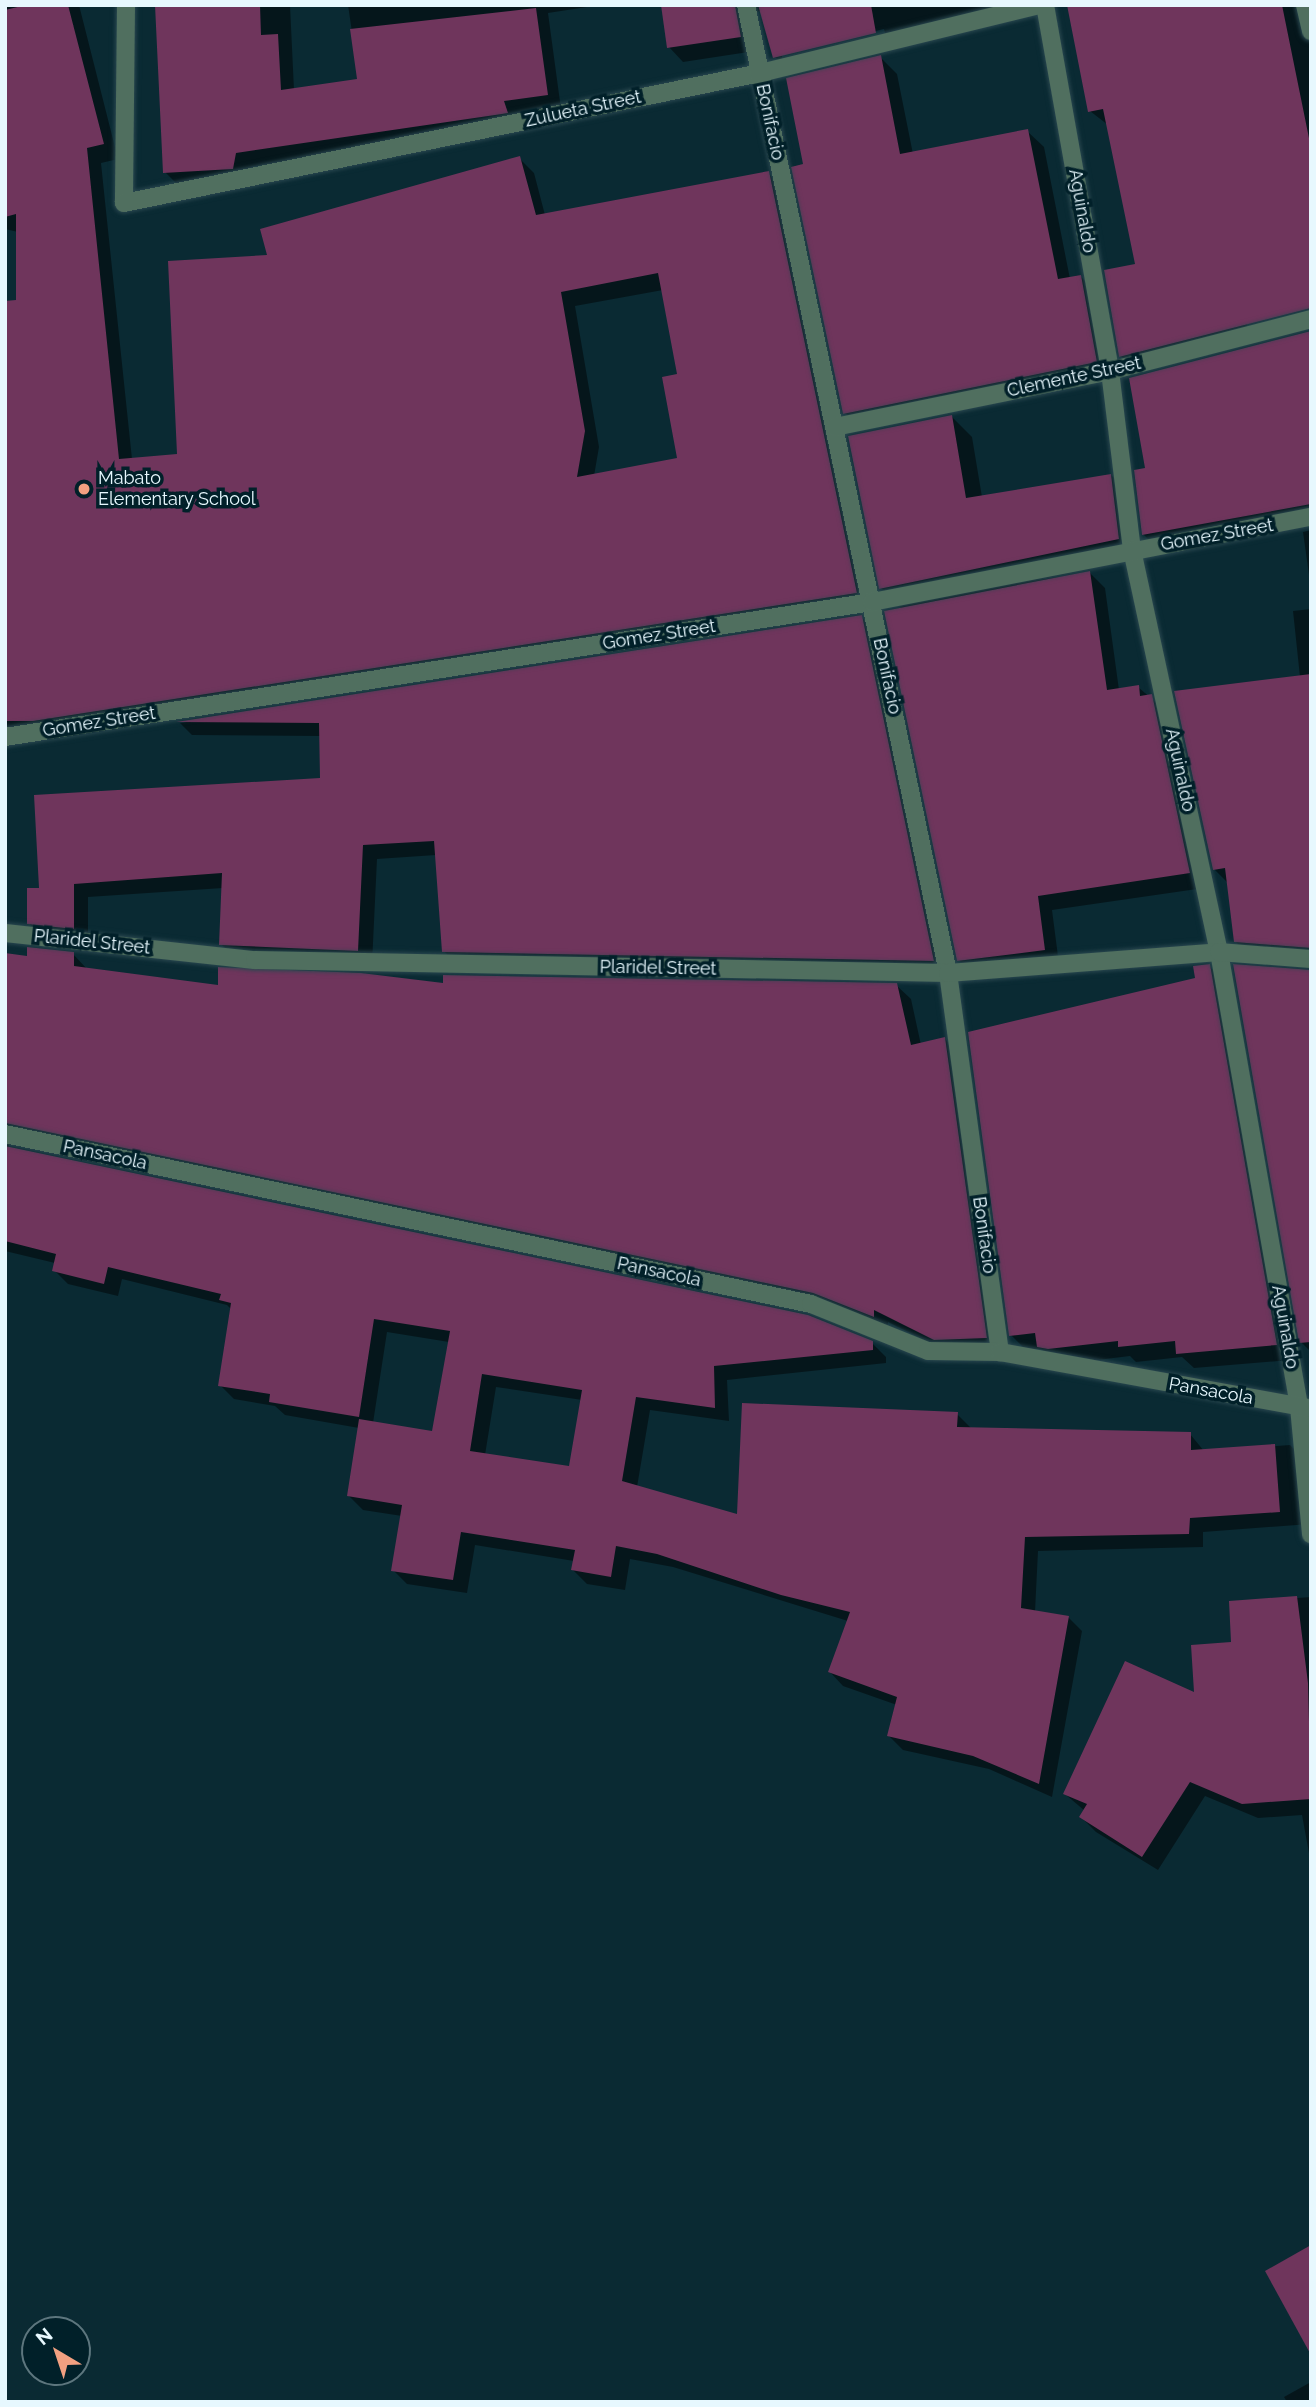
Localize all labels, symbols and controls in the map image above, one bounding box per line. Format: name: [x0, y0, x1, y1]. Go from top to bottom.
street label: Bonifacio: [751, 82, 789, 162]
street label: Zulueta Street: [523, 86, 643, 132]
street label: Aguinaldo: [1064, 167, 1100, 255]
street label: Clemente Street: [1005, 352, 1143, 402]
place label: Mabato Elementary School: [98, 468, 256, 510]
marker: Mabato Elementary School: [76, 481, 92, 497]
street label: Gomez Street: [1159, 514, 1275, 556]
street label: Gomez Street: [601, 615, 717, 655]
street label: Bonifacio: [868, 636, 906, 716]
street label: Gomez Street: [41, 702, 157, 742]
street label: Aguinaldo: [1161, 726, 1199, 814]
street label: Plaridel Street: [33, 925, 151, 959]
street label: Plaridel Street: [599, 956, 717, 980]
street label: Pansacola: [61, 1136, 149, 1174]
street label: Bonifacio: [968, 1195, 1000, 1275]
street label: Pansacola: [615, 1253, 703, 1291]
street label: Aguinaldo: [1267, 1283, 1303, 1371]
street label: Pansacola: [1167, 1373, 1255, 1409]
north arrow: [21, 2316, 91, 2386]
text: N: [31, 2323, 57, 2349]

